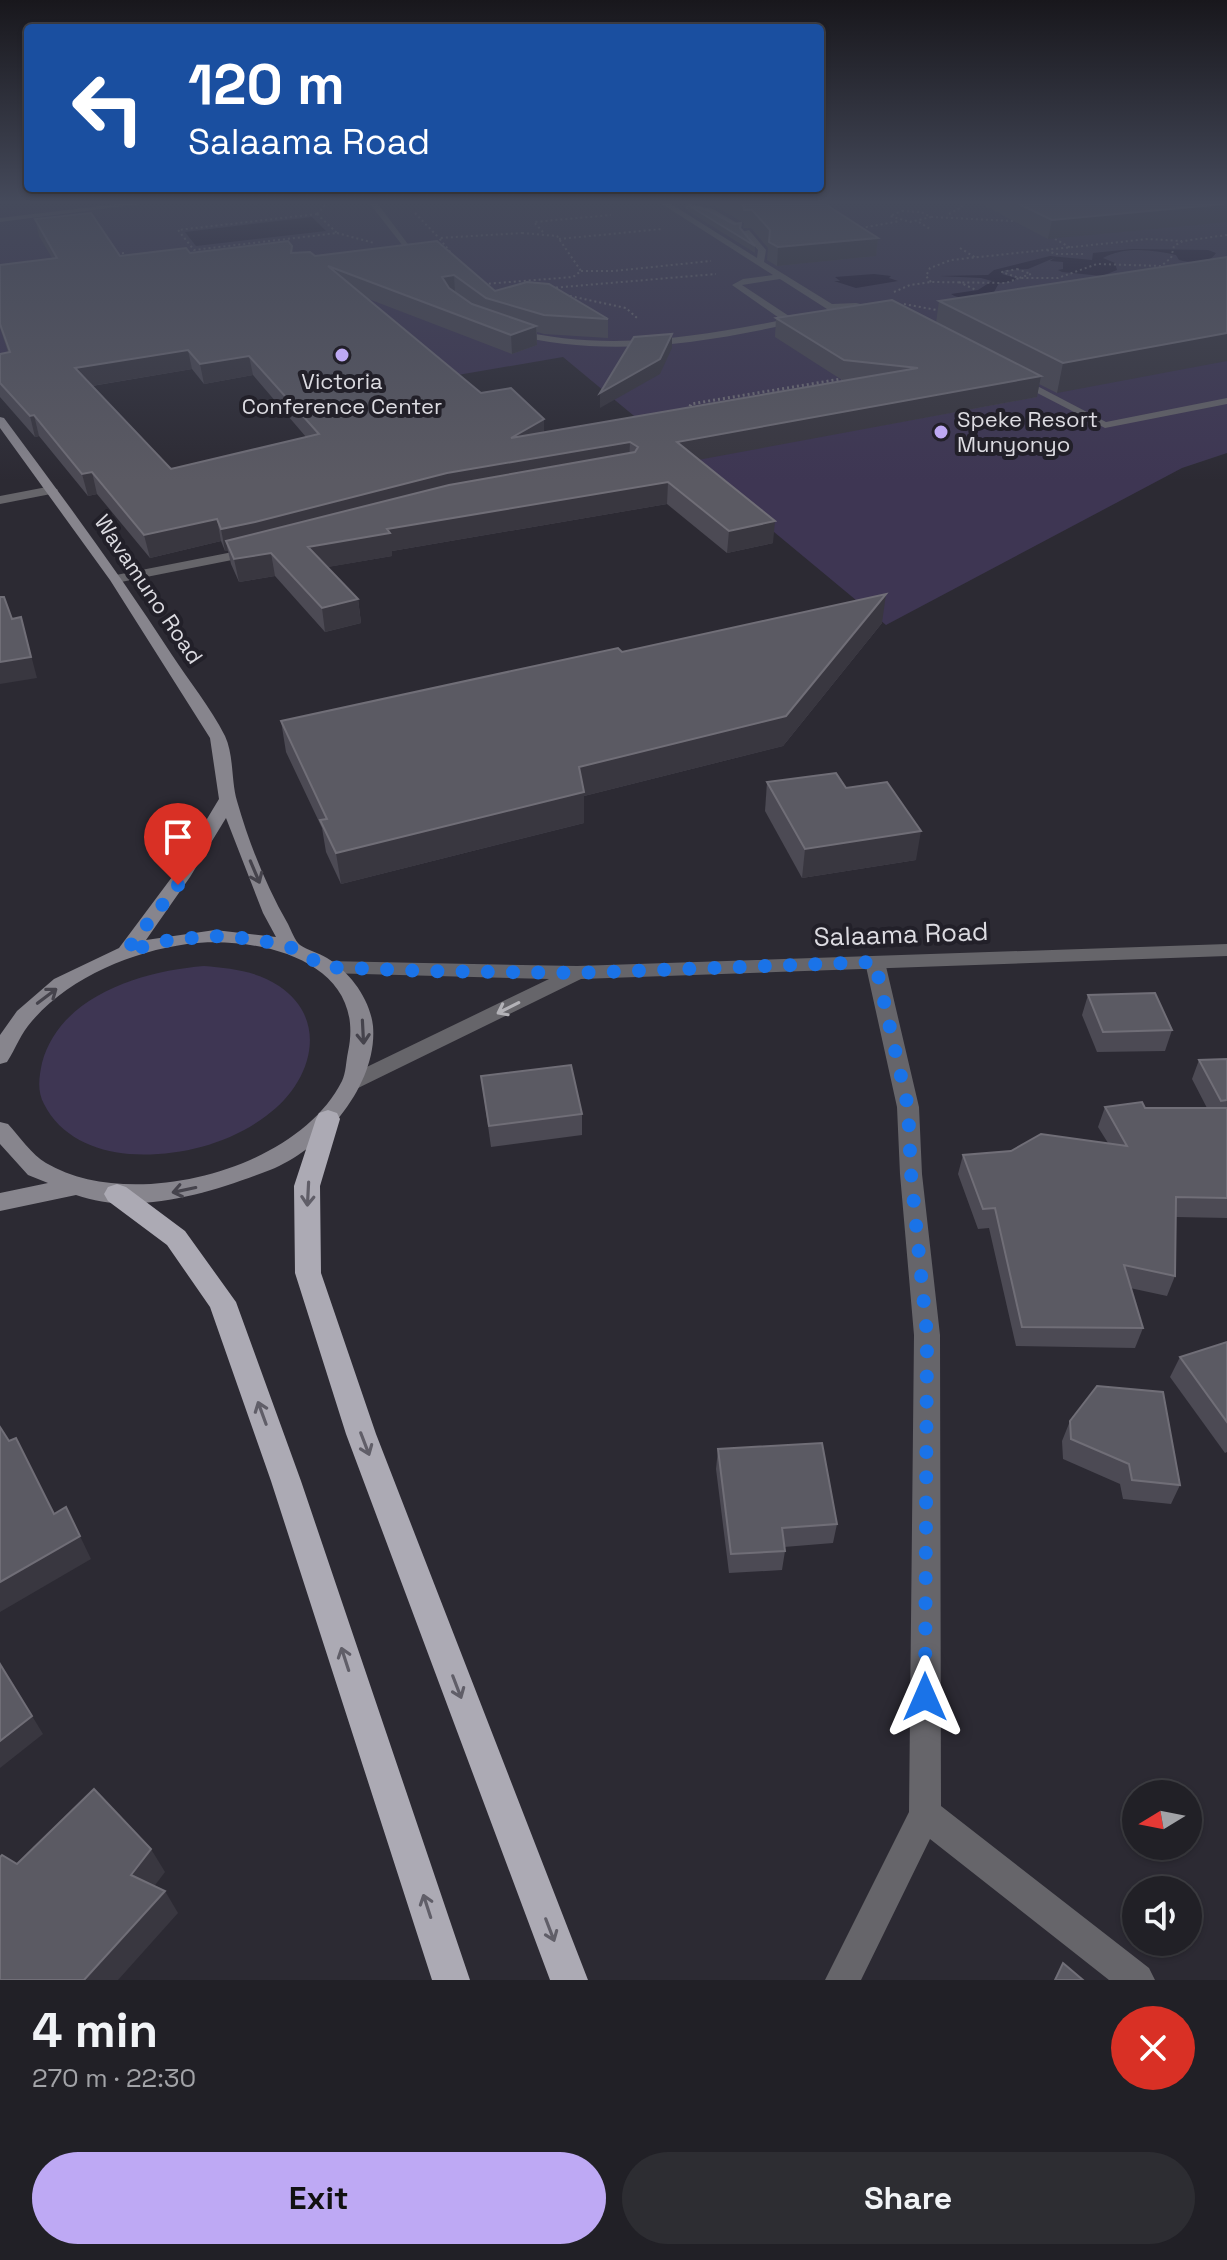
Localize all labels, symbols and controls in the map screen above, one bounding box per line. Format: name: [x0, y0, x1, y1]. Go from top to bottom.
text: 120 m: [188, 49, 345, 120]
icon: left: [56, 56, 160, 160]
text: Salaama Road: [188, 119, 430, 165]
marker: Victoria Conference Center: [333, 346, 351, 364]
place label: Victoria Conference Center: [242, 367, 442, 420]
place label: Speke Resort Munyonyo: [957, 405, 1098, 458]
marker: Speke Resort Munyonyo: [932, 423, 950, 441]
street label: Wavamuno Road: [89, 509, 209, 669]
pin: [144, 803, 212, 885]
icon: arrive: [156, 815, 200, 859]
one-way arrow: [248, 859, 263, 884]
street label: Salaama Road: [813, 914, 989, 954]
one-way arrow: [36, 988, 57, 1005]
one-way arrow: [496, 1001, 520, 1017]
one-way arrow: [356, 1018, 371, 1045]
one-way arrow: [300, 1180, 315, 1206]
one-way arrow: [171, 1183, 197, 1198]
one-way arrow: [254, 1401, 268, 1426]
one-way arrow: [359, 1431, 373, 1456]
one-way arrow: [337, 1647, 351, 1672]
position arrow: [883, 1655, 967, 1739]
one-way arrow: [451, 1674, 465, 1699]
north arrow: [1122, 1780, 1202, 1860]
map controls: [1122, 1780, 1202, 1956]
button: sound: [1122, 1876, 1202, 1956]
one-way arrow: [418, 1894, 433, 1919]
one-way arrow: [544, 1917, 558, 1942]
text: 4 min: [32, 2000, 158, 2061]
button: close: [1111, 2006, 1195, 2090]
text: 270 m · 22:30: [32, 2061, 196, 2095]
button: Exit: [32, 2152, 606, 2244]
button: Share: [622, 2152, 1195, 2244]

